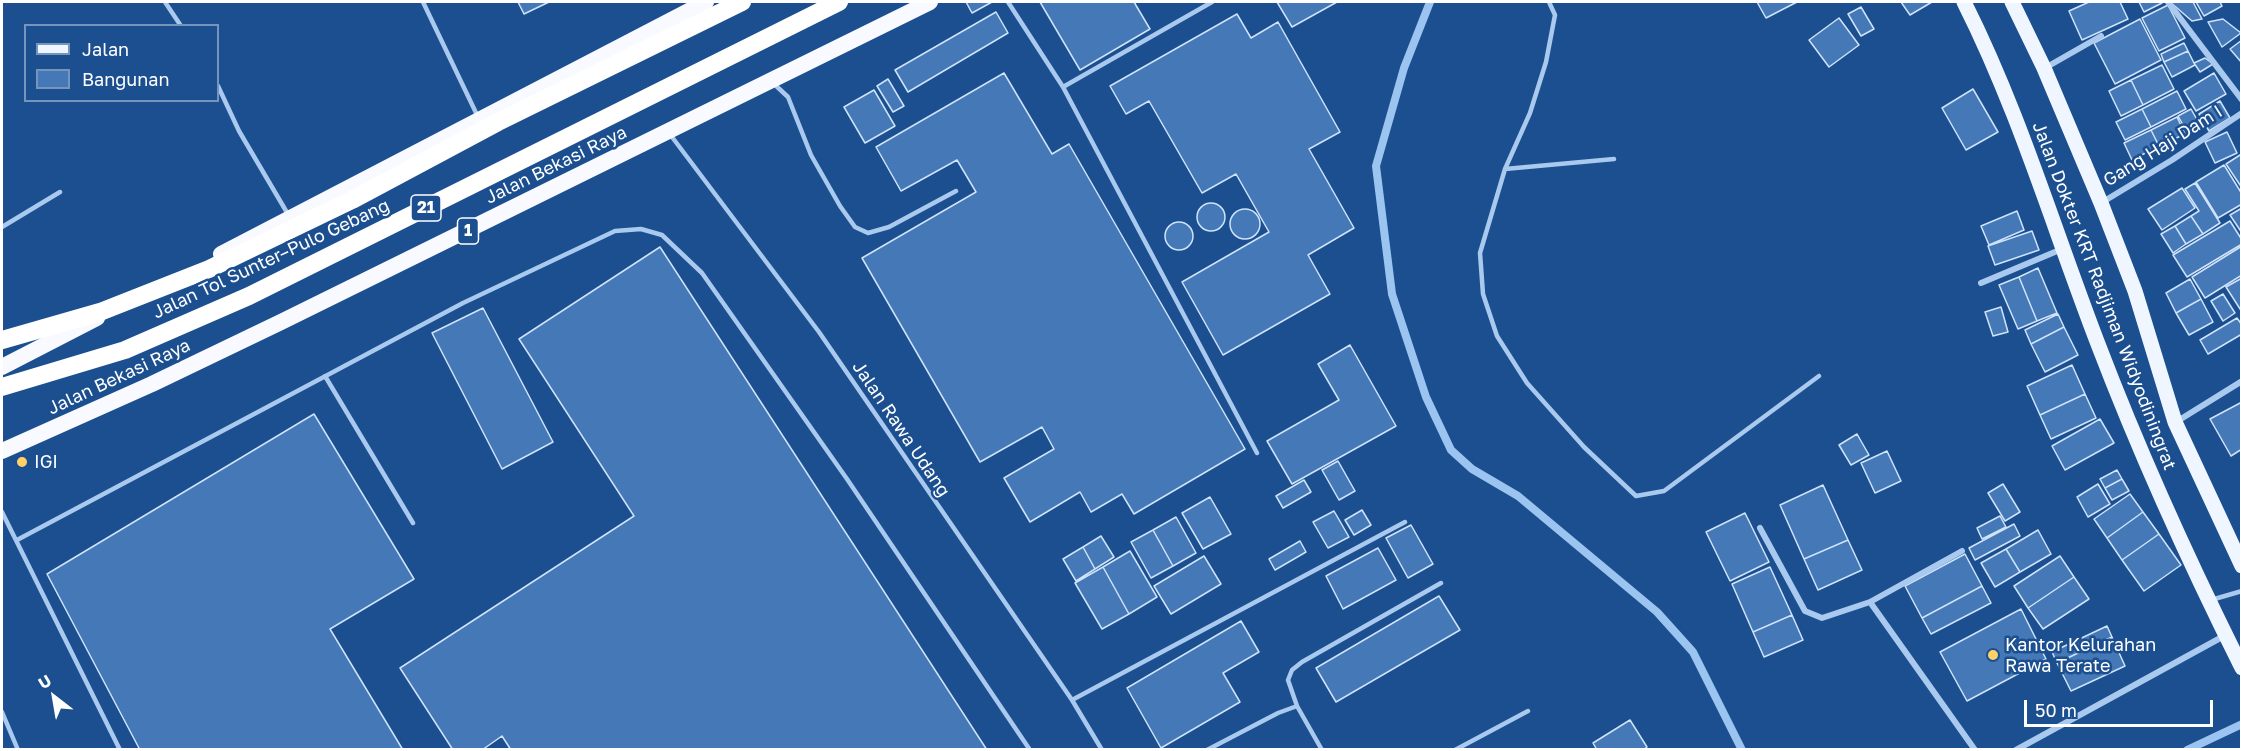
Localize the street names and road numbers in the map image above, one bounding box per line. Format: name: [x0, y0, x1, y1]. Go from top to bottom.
street label: Gang Haji Dam I: [2099, 101, 2227, 191]
street label: Jalan Dokter KRT Radjiman Widyodiningrat: [2027, 119, 2181, 473]
street label: Jalan Bekasi Raya: [482, 121, 630, 209]
street label: Jalan Tol Sunter–Pulo Gebang: [149, 195, 393, 323]
road number: 21: [411, 195, 441, 221]
road number: 1: [458, 218, 478, 244]
street label: Jalan Bekasi Raya: [44, 335, 194, 419]
street label: Jalan Rawa Udang: [848, 357, 954, 501]

